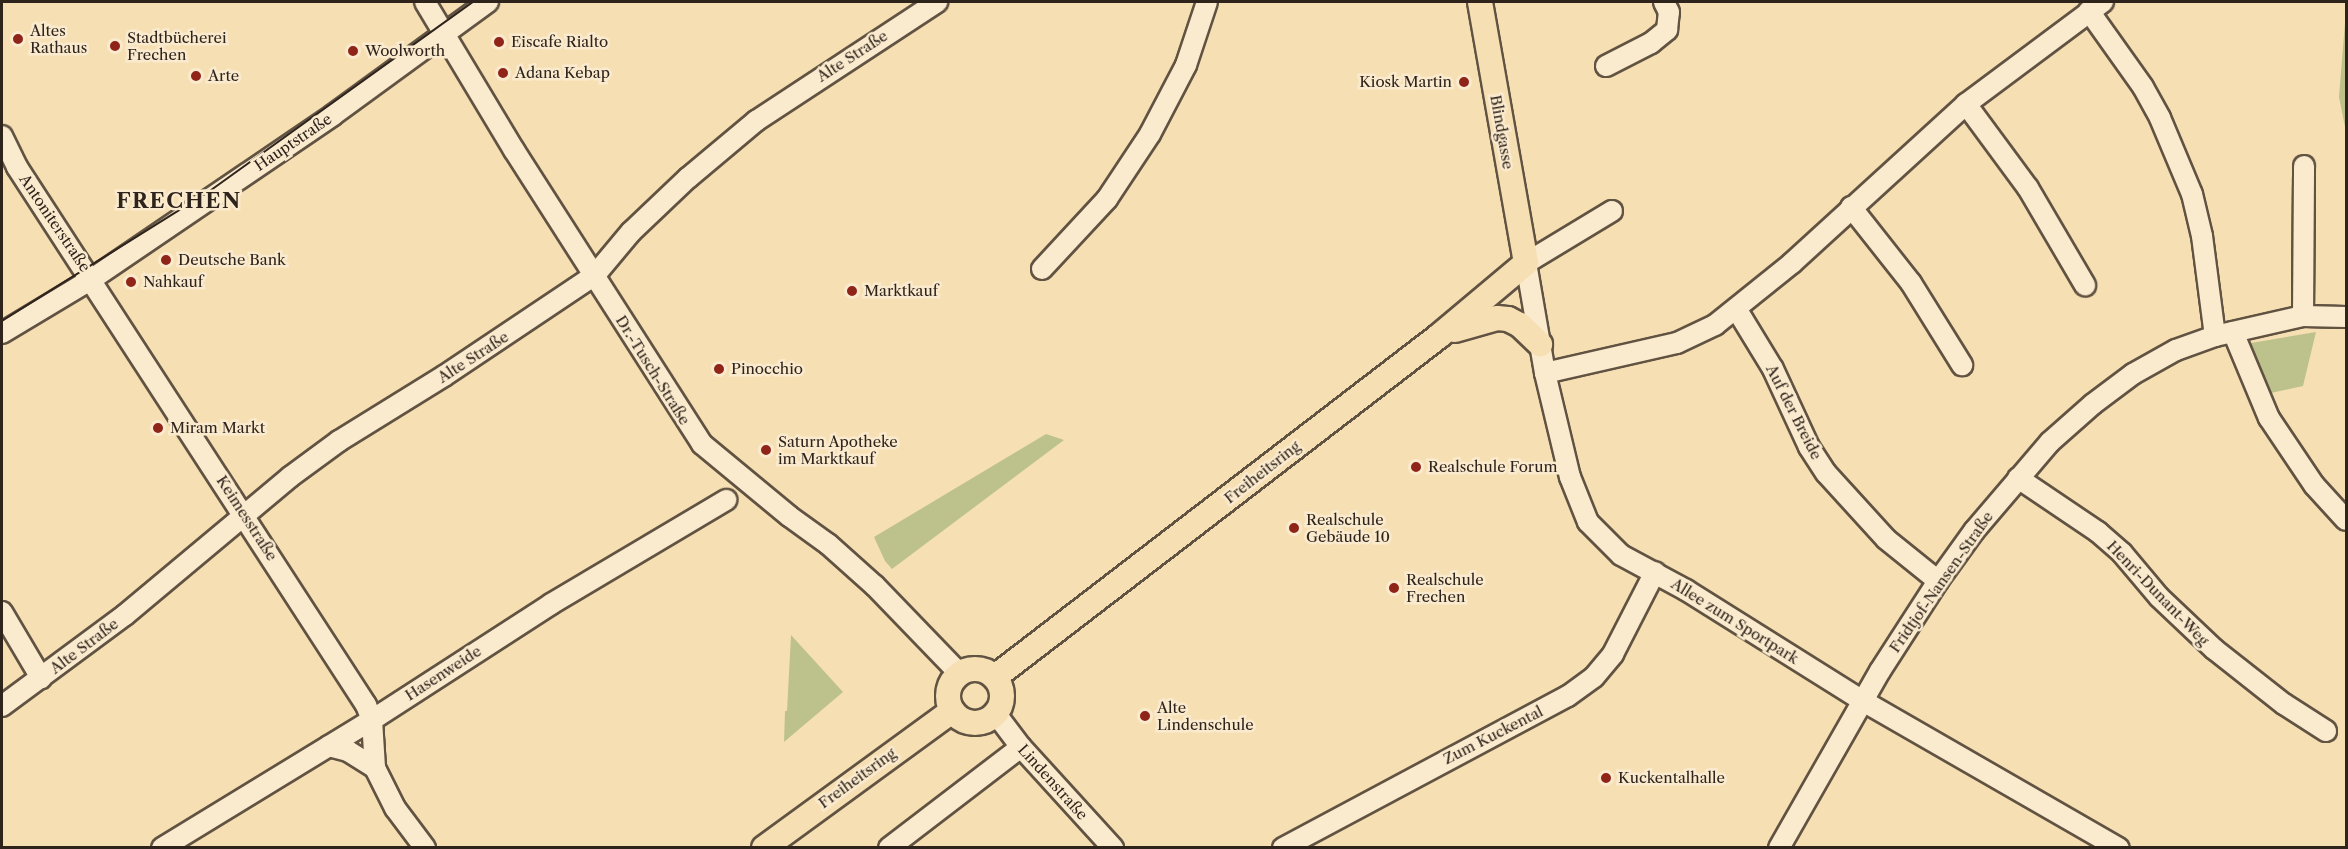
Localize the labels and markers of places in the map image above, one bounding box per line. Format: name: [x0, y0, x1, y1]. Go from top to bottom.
place label: Altes Rathaus: [30, 21, 87, 56]
place label: Stadtbücherei Frechen: [127, 28, 226, 63]
marker: Altes Rathaus: [11, 32, 25, 46]
place label: Eiscafe Rialto: [511, 33, 608, 51]
marker: Eiscafe Rialto: [492, 35, 506, 49]
marker: Stadtbücherei Frechen: [108, 39, 122, 53]
place label: Woolworth: [365, 42, 445, 60]
marker: Woolworth: [346, 44, 360, 58]
place label: Adana Kebap: [515, 64, 610, 82]
marker: Adana Kebap: [496, 66, 510, 80]
place label: Arte: [208, 67, 239, 85]
marker: Arte: [189, 69, 203, 83]
place label: Kiosk Martin: [1359, 73, 1452, 91]
marker: Kiosk Martin: [1457, 75, 1471, 89]
place label: Deutsche Bank: [178, 251, 286, 269]
marker: Deutsche Bank: [159, 253, 173, 267]
place label: Nahkauf: [143, 273, 203, 291]
marker: Nahkauf: [124, 275, 138, 289]
place label: Marktkauf: [864, 282, 938, 300]
marker: Marktkauf: [845, 284, 859, 298]
place label: Pinocchio: [731, 360, 803, 378]
marker: Pinocchio: [712, 362, 726, 376]
place label: Miram Markt: [170, 419, 265, 437]
marker: Miram Markt: [151, 421, 165, 435]
place label: Saturn Apotheke im Marktkauf: [778, 432, 898, 467]
marker: Saturn Apotheke im Marktkauf: [759, 443, 773, 457]
place label: Realschule Forum: [1428, 458, 1557, 476]
marker: Realschule Forum: [1409, 460, 1423, 474]
place label: Realschule Gebäude 10: [1306, 510, 1390, 545]
marker: Realschule Gebäude 10: [1287, 521, 1301, 535]
place label: Realschule Frechen: [1406, 570, 1484, 605]
marker: Realschule Frechen: [1387, 581, 1401, 595]
place label: Alte Lindenschule: [1157, 698, 1254, 733]
marker: Alte Lindenschule: [1138, 709, 1152, 723]
place label: Kuckentalhalle: [1618, 769, 1725, 787]
marker: Kuckentalhalle: [1599, 771, 1613, 785]

